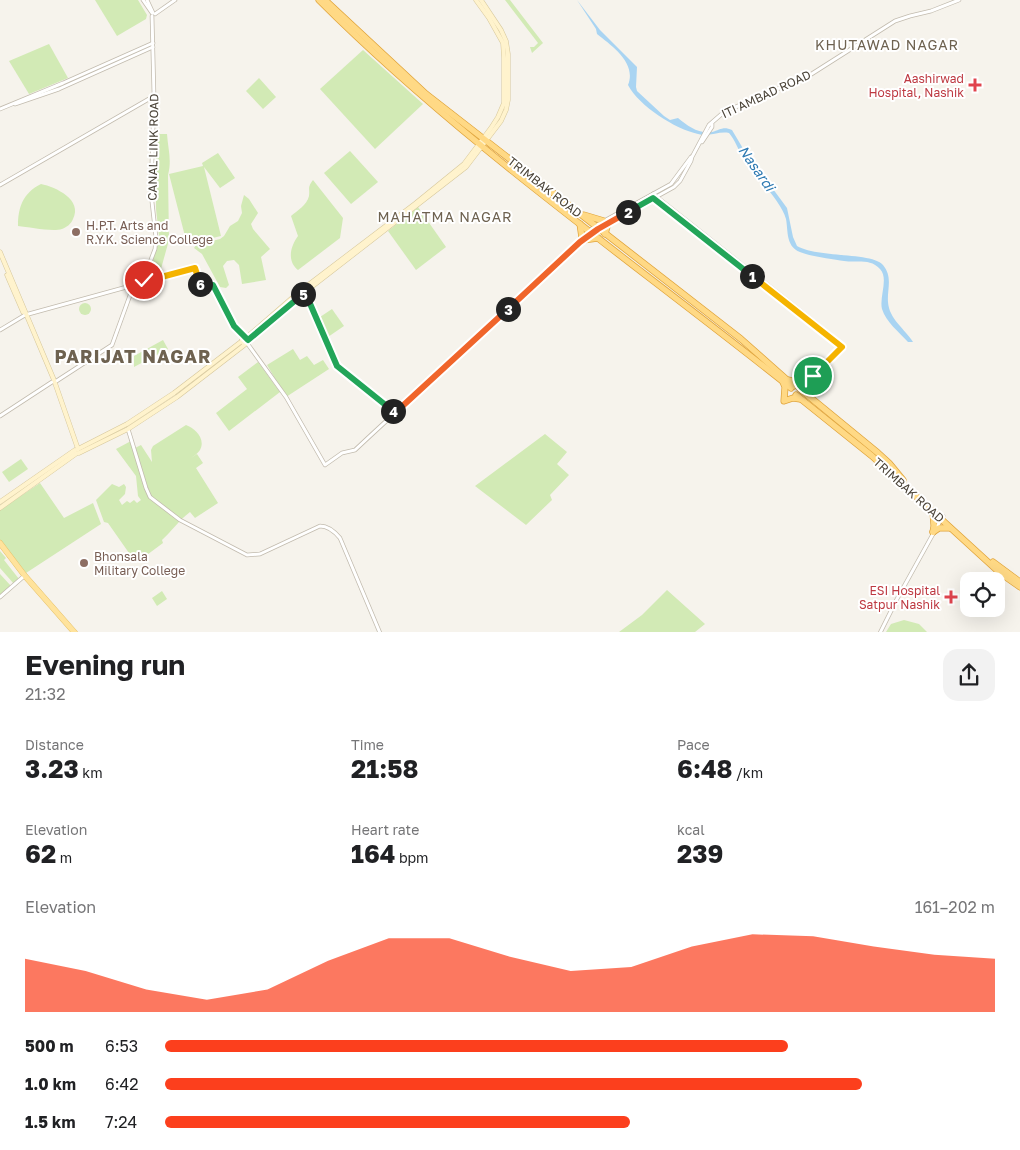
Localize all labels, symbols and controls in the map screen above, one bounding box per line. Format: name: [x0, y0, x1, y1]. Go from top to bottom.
district label: KHUTAWAD NAGAR: [815, 36, 959, 53]
street label: ITI AMBAD ROAD: [719, 67, 813, 121]
place label: Aashirwad Hospital, Nashik: [868, 71, 964, 100]
marker: Aashirwad Hospital, Nashik: [968, 78, 982, 92]
street label: CANAL LINK ROAD: [145, 93, 161, 201]
water label: Nasardi: [735, 142, 780, 196]
street label: TRIMBAK ROAD: [505, 153, 585, 221]
pin: 2: [616, 200, 640, 224]
text: 2: [624, 204, 633, 221]
district label: MAHATMA NAGAR: [377, 208, 513, 225]
place label: H.P.T. Arts and R.Y.K. Science College: [86, 218, 213, 247]
marker: H.P.T. Arts and R.Y.K. Science College: [70, 226, 82, 238]
pin: [123, 259, 165, 301]
pin: 1: [740, 264, 764, 288]
icon: check: [130, 266, 158, 294]
text: 1: [749, 268, 756, 285]
pin: 6: [188, 272, 212, 296]
text: 6: [196, 276, 205, 293]
pin: 5: [290, 282, 316, 306]
text: 5: [299, 286, 308, 303]
pin: 3: [496, 296, 520, 322]
text: 3: [504, 301, 513, 318]
district label: PARIJAT NAGAR: [54, 345, 212, 367]
pin: [792, 355, 834, 397]
icon: arrive: [799, 362, 827, 390]
pin: 4: [380, 398, 406, 424]
text: 4: [389, 403, 398, 420]
street label: TRIMBAK ROAD: [871, 454, 947, 526]
place label: Bhonsala Military College: [94, 549, 185, 578]
marker: Bhonsala Military College: [78, 557, 90, 569]
map controls: [960, 572, 1005, 617]
button: locate: [960, 572, 1005, 617]
place label: ESI Hospital Satpur Nashik: [859, 583, 940, 612]
marker: ESI Hospital Satpur Nashik: [944, 590, 958, 604]
text: Evening run: [25, 648, 185, 681]
button: share: [943, 649, 995, 701]
text: 21:32: [25, 684, 65, 704]
text: Distance: [25, 736, 84, 753]
text: Time: [351, 736, 384, 753]
text: Pace: [677, 736, 710, 753]
text: 3.23: [25, 753, 79, 784]
text: 21:58: [351, 753, 418, 784]
text: 6:48: [677, 753, 733, 784]
text: km: [79, 764, 103, 781]
text: /km: [733, 764, 763, 781]
text: Elevation: [25, 821, 87, 838]
text: Heart rate: [351, 821, 419, 838]
text: kcal: [677, 821, 705, 838]
text: 62: [25, 838, 56, 869]
text: 164: [351, 838, 395, 869]
text: 239: [677, 838, 723, 869]
text: m: [56, 849, 72, 866]
text: bpm: [395, 849, 429, 866]
text: Elevation: [25, 897, 96, 917]
text: 161–202 m: [915, 897, 995, 917]
text: 500 m: [25, 1036, 74, 1056]
text: 6:53: [105, 1036, 138, 1056]
text: 1.0 km: [25, 1074, 76, 1094]
text: 6:42: [105, 1074, 139, 1094]
text: 1.5 km: [25, 1112, 75, 1132]
text: 7:24: [105, 1112, 137, 1132]

